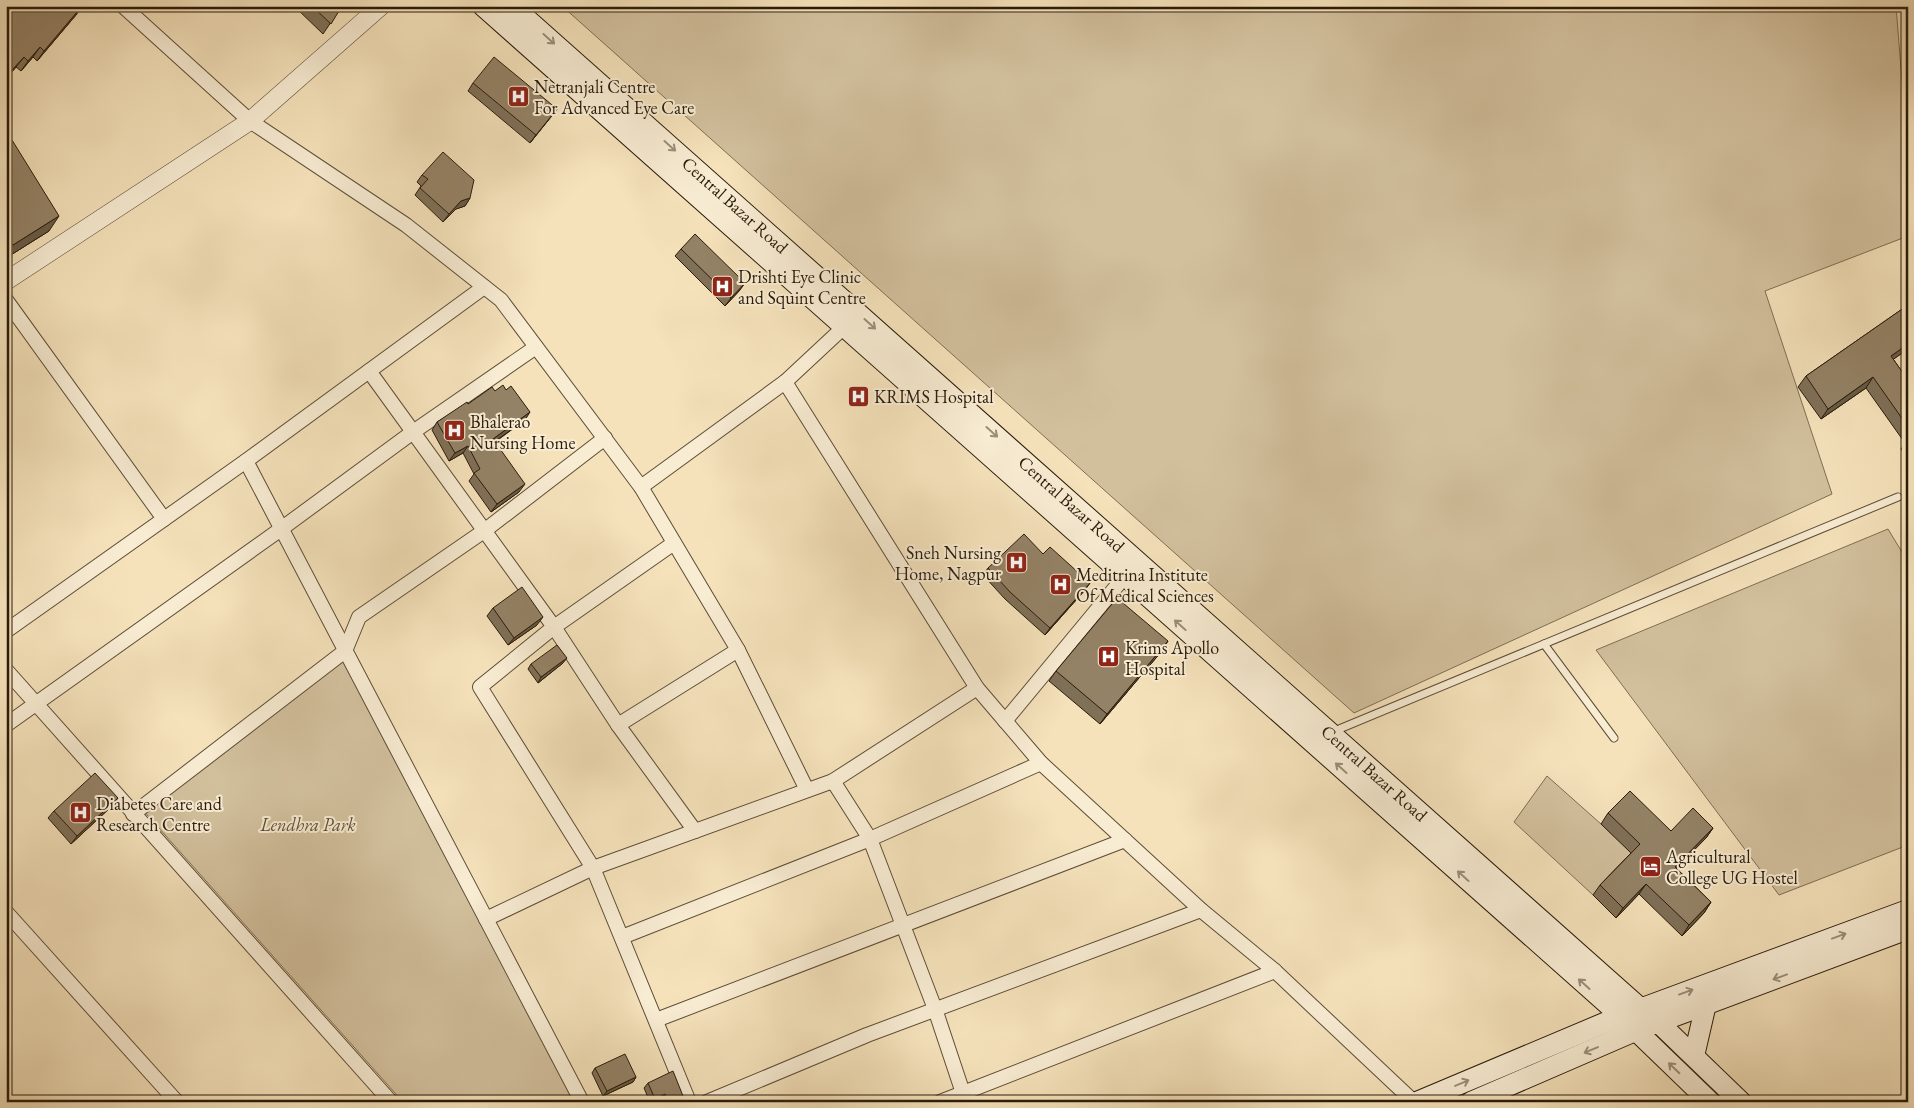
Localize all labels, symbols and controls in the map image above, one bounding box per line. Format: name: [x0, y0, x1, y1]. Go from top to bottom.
one-way arrow: [542, 33, 555, 44]
place label: Netranjali Centre For Advanced Eye Care: [534, 75, 694, 119]
hospital icon: Netranjali Centre For Advanced Eye Care: [506, 84, 530, 108]
one-way arrow: [664, 141, 677, 152]
street label: Central Bazar Road: [677, 151, 794, 259]
place label: Drishti Eye Clinic and Squint Centre: [738, 265, 866, 309]
hospital icon: Drishti Eye Clinic and Squint Centre: [710, 274, 734, 298]
one-way arrow: [864, 318, 877, 330]
hospital icon: KRIMS Hospital: [846, 384, 870, 408]
place label: KRIMS Hospital: [874, 385, 994, 408]
place label: Bhalerao Nursing Home: [470, 410, 575, 454]
hospital icon: Bhalerao Nursing Home: [442, 419, 466, 443]
one-way arrow: [985, 426, 998, 437]
street label: Central Bazar Road: [1014, 450, 1131, 557]
place label: Sneh Nursing Home, Nagpur: [895, 541, 1001, 585]
hospital icon: Sneh Nursing Home, Nagpur: [1005, 550, 1029, 574]
place label: Meditrina Institute Of Medical Sciences: [1076, 563, 1214, 607]
hospital icon: Meditrina Institute Of Medical Sciences: [1048, 572, 1072, 596]
one-way arrow: [1174, 620, 1187, 631]
place label: Krims Apollo Hospital: [1125, 636, 1219, 680]
hospital icon: Krims Apollo Hospital: [1097, 645, 1121, 669]
street label: Central Bazar Road: [1317, 719, 1433, 826]
one-way arrow: [1335, 762, 1348, 774]
place label: Diabetes Care and Research Centre: [96, 792, 223, 836]
hospital icon: Diabetes Care and Research Centre: [68, 801, 92, 825]
park label: Lendhra Park: [259, 813, 356, 836]
place label: Agricultural College UG Hostel: [1665, 845, 1798, 889]
hotel icon: Agricultural College UG Hostel: [1638, 854, 1662, 878]
one-way arrow: [1456, 870, 1469, 882]
one-way arrow: [1831, 931, 1846, 940]
one-way arrow: [1773, 973, 1788, 982]
one-way arrow: [1578, 978, 1591, 990]
one-way arrow: [1678, 987, 1694, 996]
one-way arrow: [1584, 1046, 1599, 1056]
one-way arrow: [1668, 1062, 1681, 1074]
one-way arrow: [1454, 1078, 1469, 1087]

